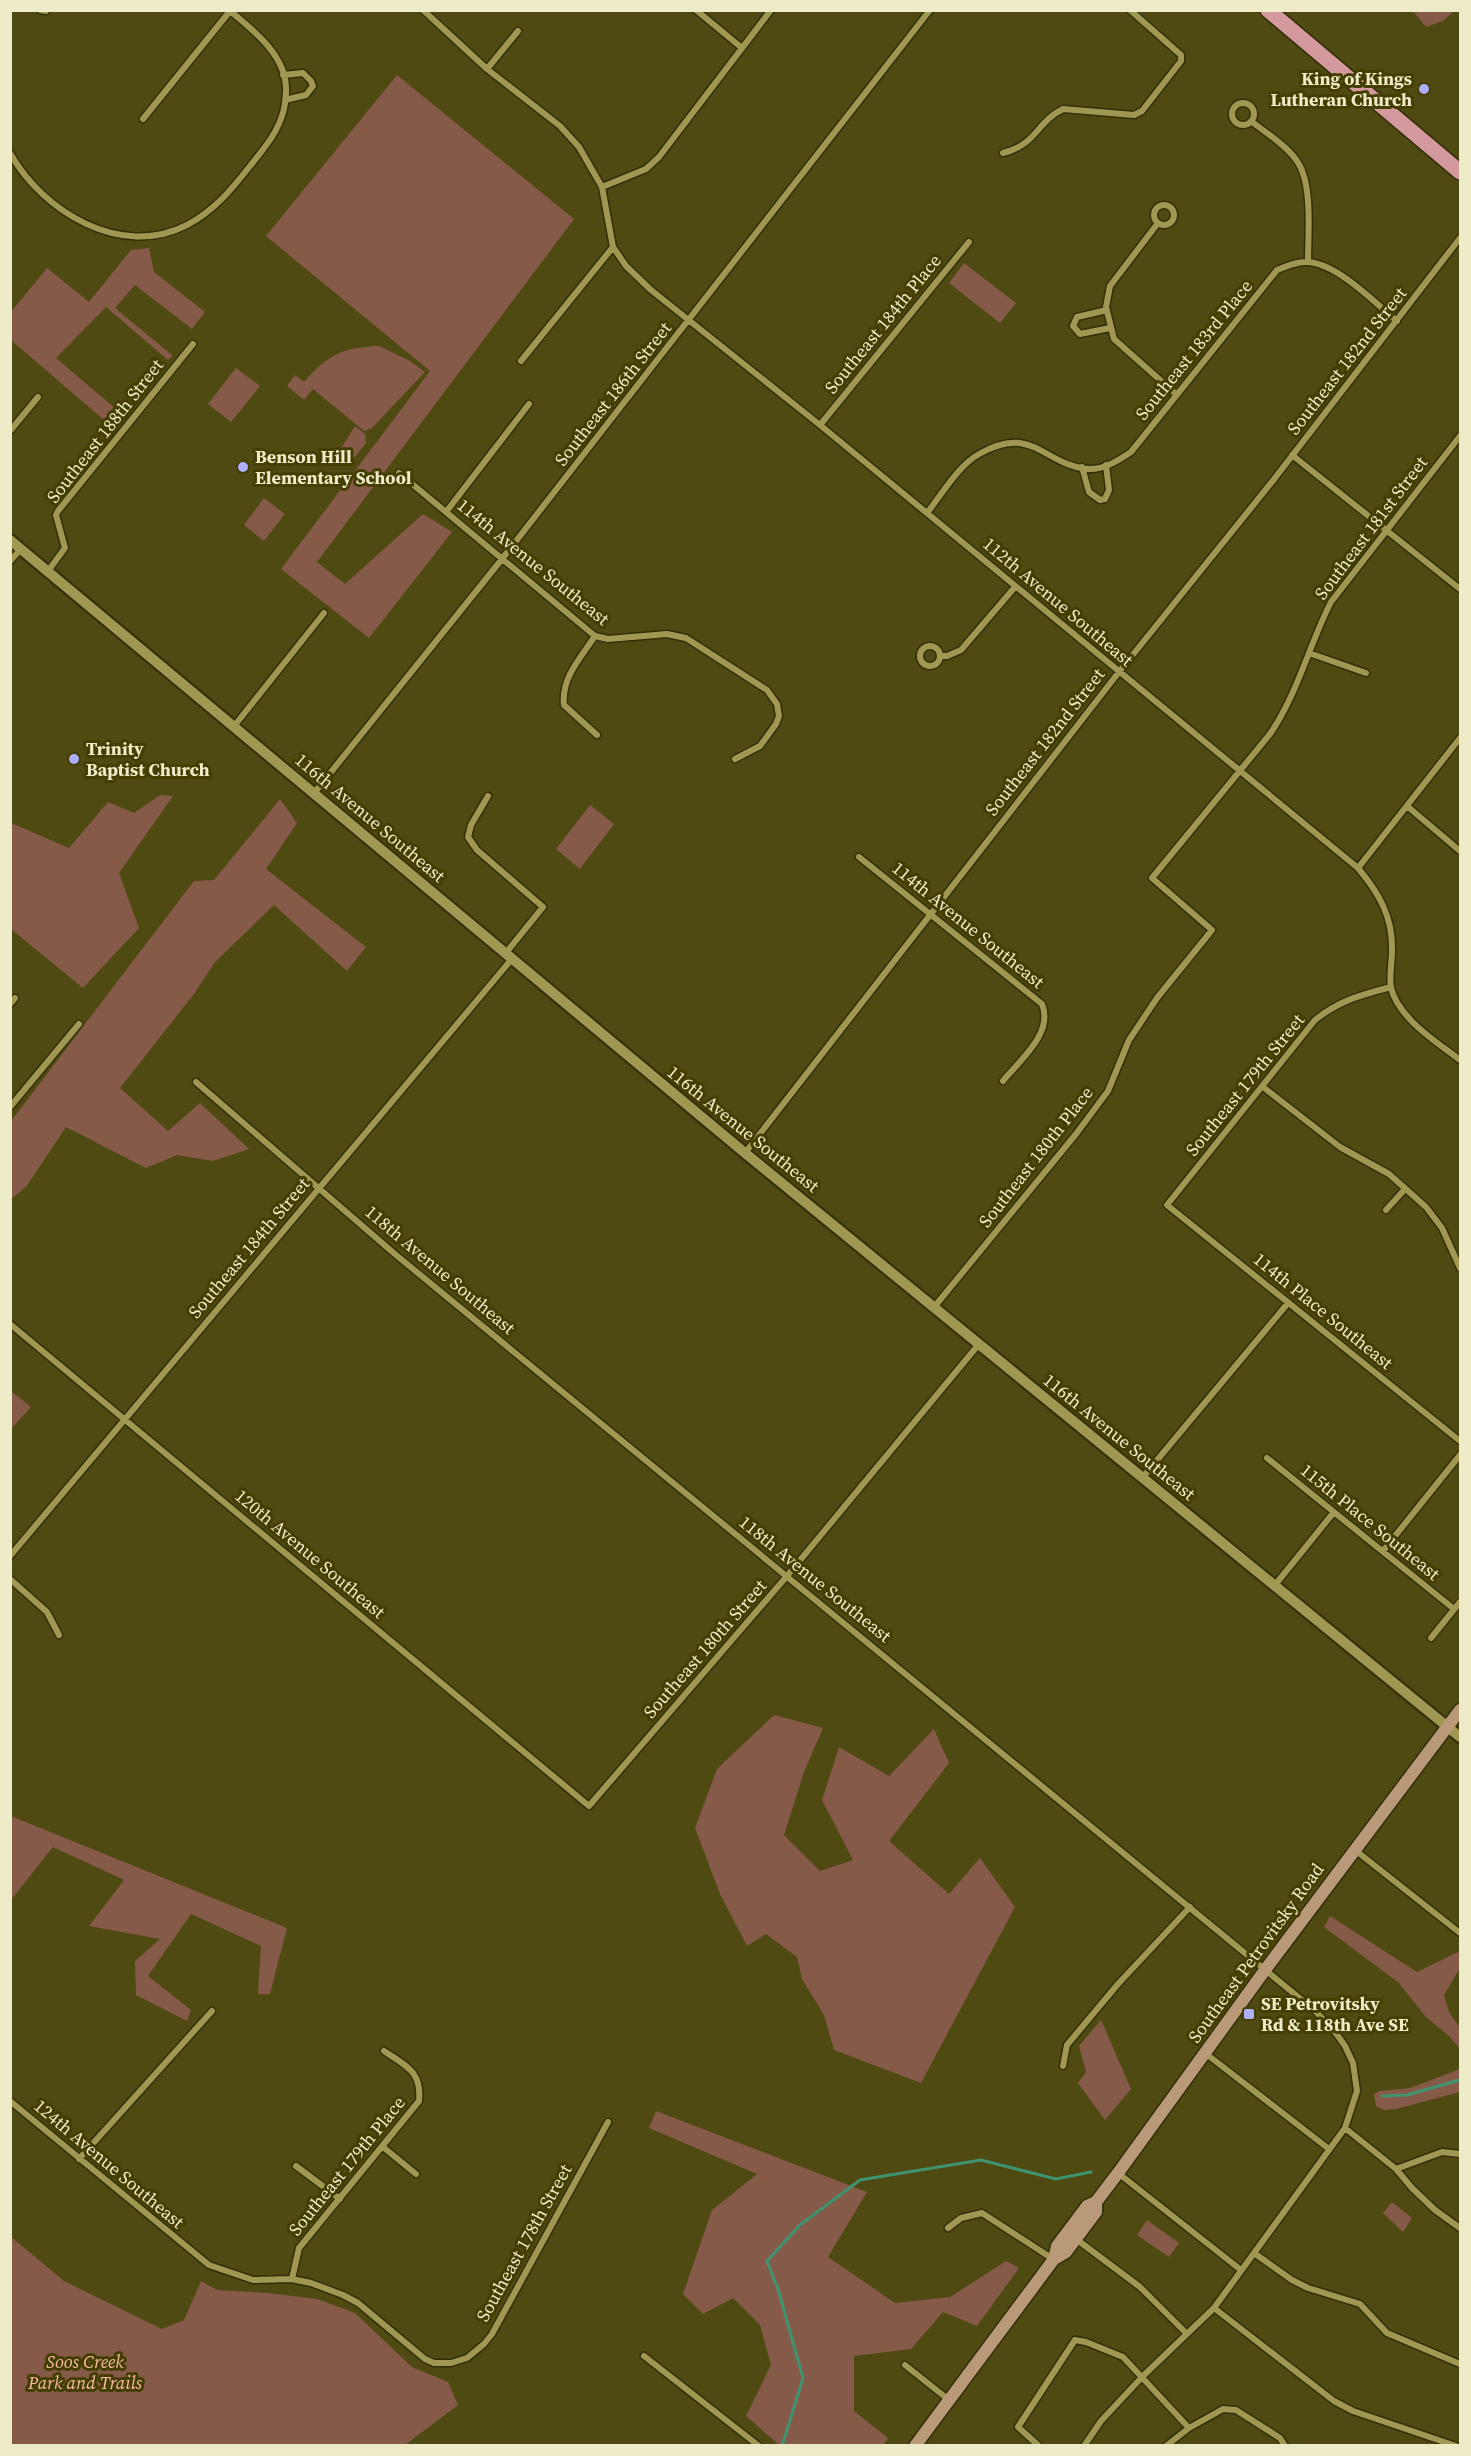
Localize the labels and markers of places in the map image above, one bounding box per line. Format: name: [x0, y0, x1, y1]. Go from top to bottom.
place label: King of Kings Lutheran Church: [1270, 66, 1412, 112]
marker: King of Kings Lutheran Church: [1417, 82, 1431, 96]
place label: Benson Hill Elementary School: [255, 444, 412, 490]
marker: Benson Hill Elementary School: [236, 460, 250, 474]
place label: Trinity Baptist Church: [86, 736, 210, 782]
marker: Trinity Baptist Church: [67, 752, 81, 766]
place label: SE Petrovitsky Rd & 118th Ave SE: [1261, 1991, 1409, 2037]
marker: SE Petrovitsky Rd & 118th Ave SE: [1242, 2007, 1256, 2021]

